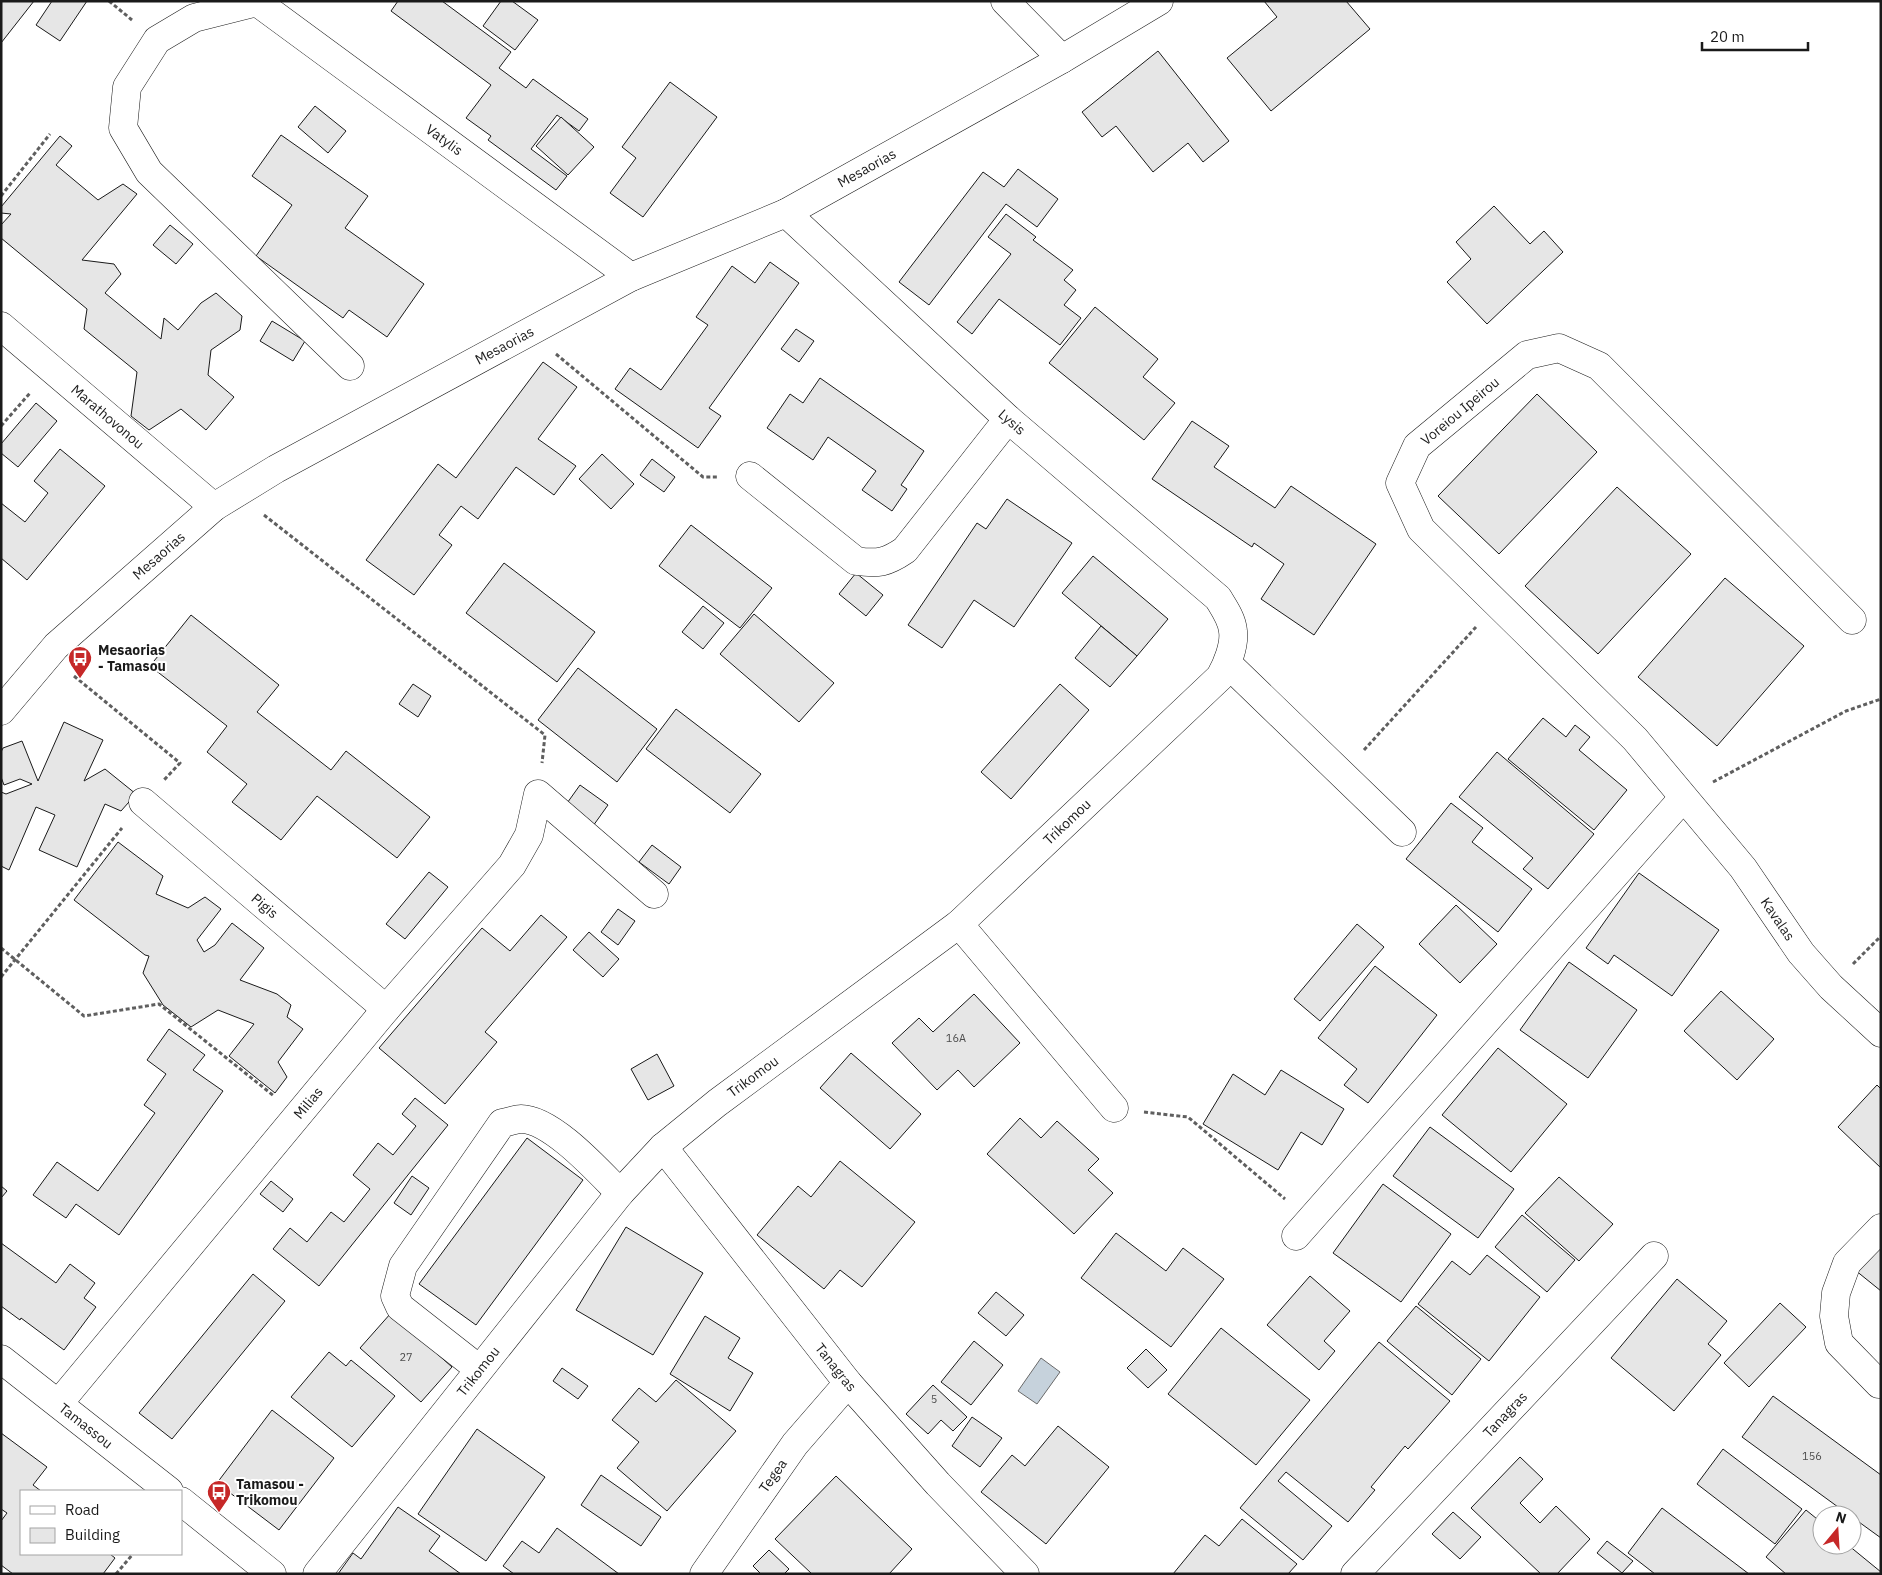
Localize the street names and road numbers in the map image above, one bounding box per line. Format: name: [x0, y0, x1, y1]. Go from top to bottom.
street label: Vatylis: [422, 120, 467, 159]
street label: Mesaorias: [834, 144, 899, 191]
street label: Mesaorias: [472, 322, 537, 369]
street label: Voreiou Ipeirou: [1417, 373, 1503, 449]
street label: Marathovonou: [67, 381, 148, 453]
street label: Lysis: [995, 405, 1030, 439]
street label: Mesaorias: [129, 528, 189, 584]
street label: Trikomou: [1039, 795, 1095, 849]
street label: Pigis: [248, 889, 282, 922]
street label: Kavalas: [1757, 894, 1799, 944]
street label: Trikomou: [724, 1052, 782, 1101]
street label: Milias: [289, 1083, 327, 1123]
street label: Tanagras: [811, 1339, 860, 1395]
street label: Trikomou: [453, 1343, 504, 1400]
street label: Tanagras: [1479, 1387, 1531, 1441]
street label: Tamassou: [55, 1399, 116, 1452]
street label: Tegea: [755, 1455, 791, 1496]

